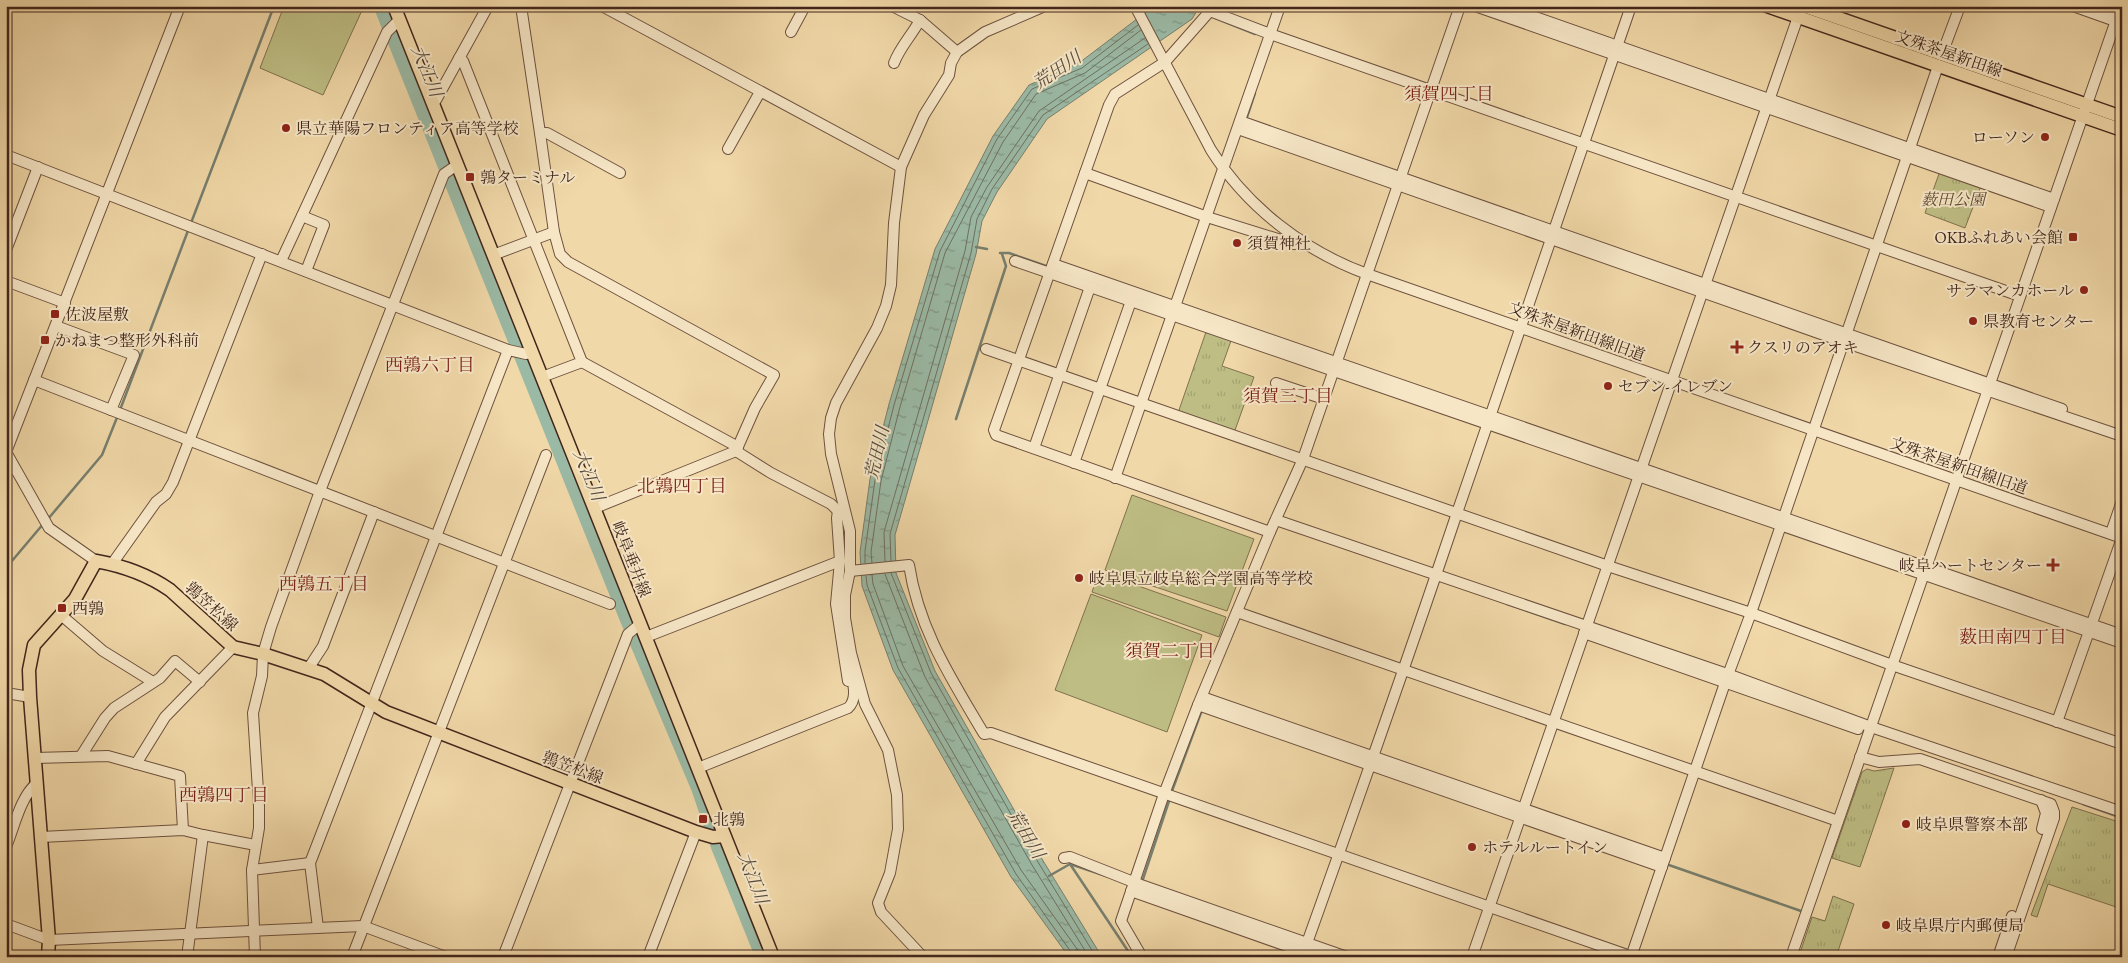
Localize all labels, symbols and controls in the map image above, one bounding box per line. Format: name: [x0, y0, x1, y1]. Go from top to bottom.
street label: 文殊茶屋新田線: [1892, 25, 2005, 82]
water label: 大江川: [407, 41, 449, 102]
water label: 荒田川: [1028, 44, 1087, 94]
district label: 須賀四丁目: [1404, 82, 1494, 105]
place label: 県立華陽フロンティア高等学校: [296, 118, 519, 139]
marker: 県立華陽フロンティア高等学校: [280, 122, 292, 134]
place label: ローソン: [1972, 127, 2035, 148]
marker: ローソン: [2039, 131, 2051, 143]
place label: 鶉ターミナル: [480, 167, 575, 188]
marker: 鶉ターミナル: [464, 171, 476, 183]
park label: 薮田公園: [1921, 189, 1988, 210]
place label: OKBふれあい会館: [1935, 227, 2063, 248]
marker: OKBふれあい会館: [2067, 231, 2079, 243]
place label: 須賀神社: [1247, 233, 1311, 254]
marker: 須賀神社: [1231, 237, 1243, 249]
place label: サラマンカホール: [1946, 280, 2074, 301]
marker: サラマンカホール: [2078, 284, 2090, 296]
street label: 文殊茶屋新田線旧道: [1506, 297, 1648, 366]
place label: 佐波屋敷: [65, 304, 129, 325]
marker: 佐波屋敷: [49, 308, 61, 320]
place label: 県教育センター: [1983, 311, 2094, 332]
marker: 県教育センター: [1967, 315, 1979, 327]
place label: かねまつ整形外科前: [55, 330, 199, 351]
marker: かねまつ整形外科前: [39, 334, 51, 346]
place label: クスリのアオキ: [1747, 337, 1859, 358]
marker: クスリのアオキ: [1731, 341, 1743, 353]
district label: 西鶉六丁目: [385, 353, 475, 376]
place label: セブン-イレブン: [1618, 376, 1733, 397]
marker: セブン-イレブン: [1602, 380, 1614, 392]
district label: 須賀三丁目: [1243, 384, 1333, 407]
water label: 荒田川: [859, 422, 894, 482]
street label: 文殊茶屋新田線旧道: [1887, 432, 2030, 499]
water label: 大江川: [569, 445, 611, 506]
district label: 北鶉四丁目: [637, 474, 727, 497]
street label: 岐阜垂井線: [607, 518, 656, 600]
place label: 岐阜ハートセンター: [1899, 555, 2042, 576]
marker: 岐阜ハートセンター: [2046, 558, 2060, 572]
place label: 岐阜県立岐阜総合学園高等学校: [1089, 568, 1313, 589]
district label: 西鶉五丁目: [279, 572, 369, 595]
marker: 岐阜県立岐阜総合学園高等学校: [1073, 572, 1085, 584]
street label: 鶉笠松線: [181, 577, 242, 636]
place label: 西鶉: [72, 598, 104, 619]
marker: 西鶉: [56, 602, 68, 614]
district label: 薮田南四丁目: [1959, 625, 2067, 648]
district label: 須賀二丁目: [1125, 639, 1215, 662]
street label: 鶉笠松線: [539, 746, 606, 789]
district label: 西鶉四丁目: [179, 783, 269, 806]
water label: 荒田川: [1003, 805, 1051, 865]
place label: 北鶉: [713, 809, 745, 830]
marker: 北鶉: [697, 813, 709, 825]
place label: 岐阜県警察本部: [1916, 814, 2028, 835]
marker: 岐阜県警察本部: [1900, 818, 1912, 830]
place label: ホテルルートイン: [1482, 837, 1608, 858]
marker: ホテルルートイン: [1466, 841, 1478, 853]
water label: 大江川: [733, 848, 775, 909]
place label: 岐阜県庁内郵便局: [1896, 915, 2024, 936]
marker: 岐阜県庁内郵便局: [1880, 919, 1892, 931]

